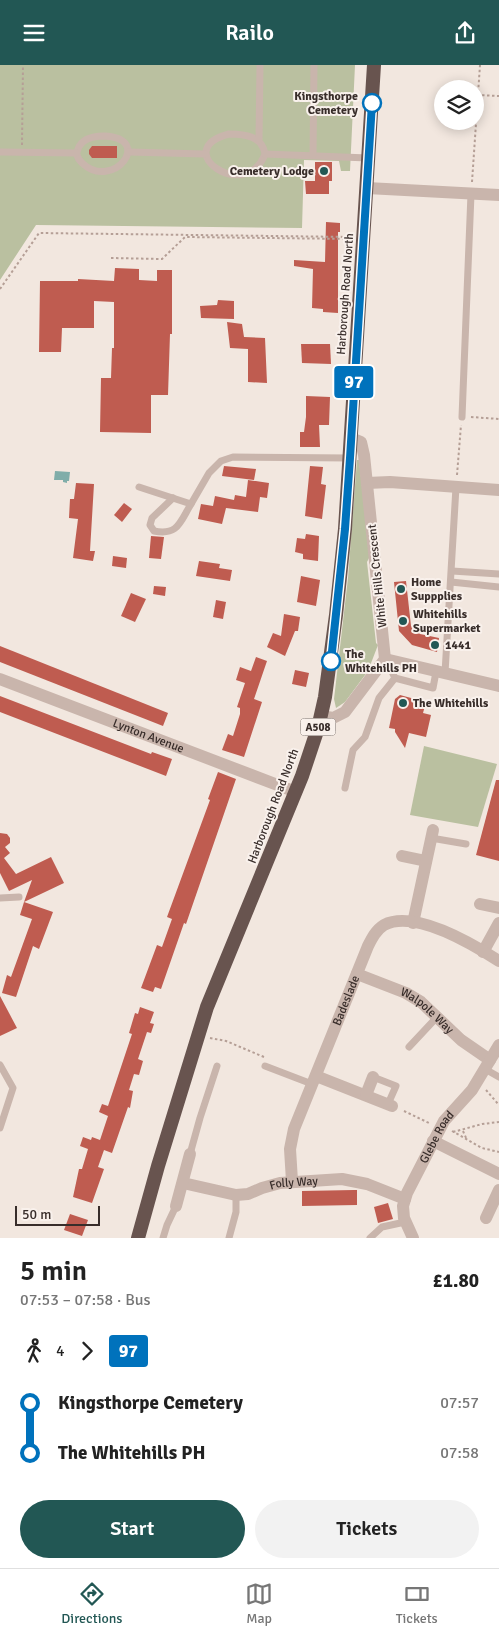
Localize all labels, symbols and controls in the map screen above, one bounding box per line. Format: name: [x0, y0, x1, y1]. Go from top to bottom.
icon: menu: [20, 19, 48, 47]
text: Railo: [225, 19, 274, 46]
icon: share: [451, 19, 479, 47]
map controls: [434, 80, 484, 130]
button: layers: [434, 80, 484, 130]
place label: Kingsthorpe Cemetery: [294, 89, 358, 118]
marker: Kingsthorpe Cemetery: [362, 93, 382, 113]
place label: Cemetery Lodge: [230, 164, 314, 179]
marker: Cemetery Lodge: [318, 165, 330, 177]
street label: Harborough Road North: [334, 233, 357, 355]
line badge: 97: [332, 366, 376, 398]
text: 97: [344, 371, 364, 393]
street label: White Hills Crescent: [365, 524, 390, 628]
place label: Home Suppplies: [411, 575, 463, 604]
marker: Home Suppplies: [395, 583, 407, 595]
place label: Whitehills Supermarket: [413, 607, 481, 636]
marker: Whitehills Supermarket: [397, 615, 409, 627]
place label: 1441: [445, 638, 471, 653]
marker: 1441: [429, 639, 441, 651]
place label: The Whitehills PH: [345, 647, 417, 676]
marker: The Whitehills PH: [321, 651, 341, 671]
place label: The Whitehills: [413, 696, 489, 711]
marker: The Whitehills: [397, 697, 409, 709]
street label: Lynton Avenue: [111, 716, 186, 757]
road number: A508: [300, 719, 336, 735]
street label: Harborough Road North: [245, 747, 302, 866]
street label: Badeslade: [330, 973, 363, 1028]
street label: Walpole Way: [398, 985, 457, 1037]
street label: Glebe Road: [417, 1108, 458, 1166]
street label: Folly Way: [268, 1174, 319, 1194]
scale bar: [15, 1203, 100, 1226]
text: 50 m: [22, 1206, 51, 1223]
text: 5 min: [20, 1254, 87, 1288]
text: £1.80: [433, 1269, 479, 1293]
text: 07:53 – 07:58 · Bus: [20, 1290, 151, 1310]
icon: walk: [20, 1337, 48, 1365]
icon: forward: [73, 1337, 101, 1365]
text: 97: [119, 1340, 138, 1362]
text: 4: [56, 1341, 65, 1361]
text: Kingsthorpe Cemetery: [58, 1391, 243, 1415]
text: 07:57: [440, 1393, 479, 1413]
text: The Whitehills PH: [58, 1441, 206, 1465]
text: 07:58: [440, 1443, 479, 1463]
button: Start: [20, 1500, 245, 1558]
button: Tickets: [255, 1500, 479, 1558]
tab: Directions: [61, 1580, 123, 1627]
tab: Map: [245, 1580, 273, 1627]
tab: Tickets: [396, 1580, 438, 1627]

